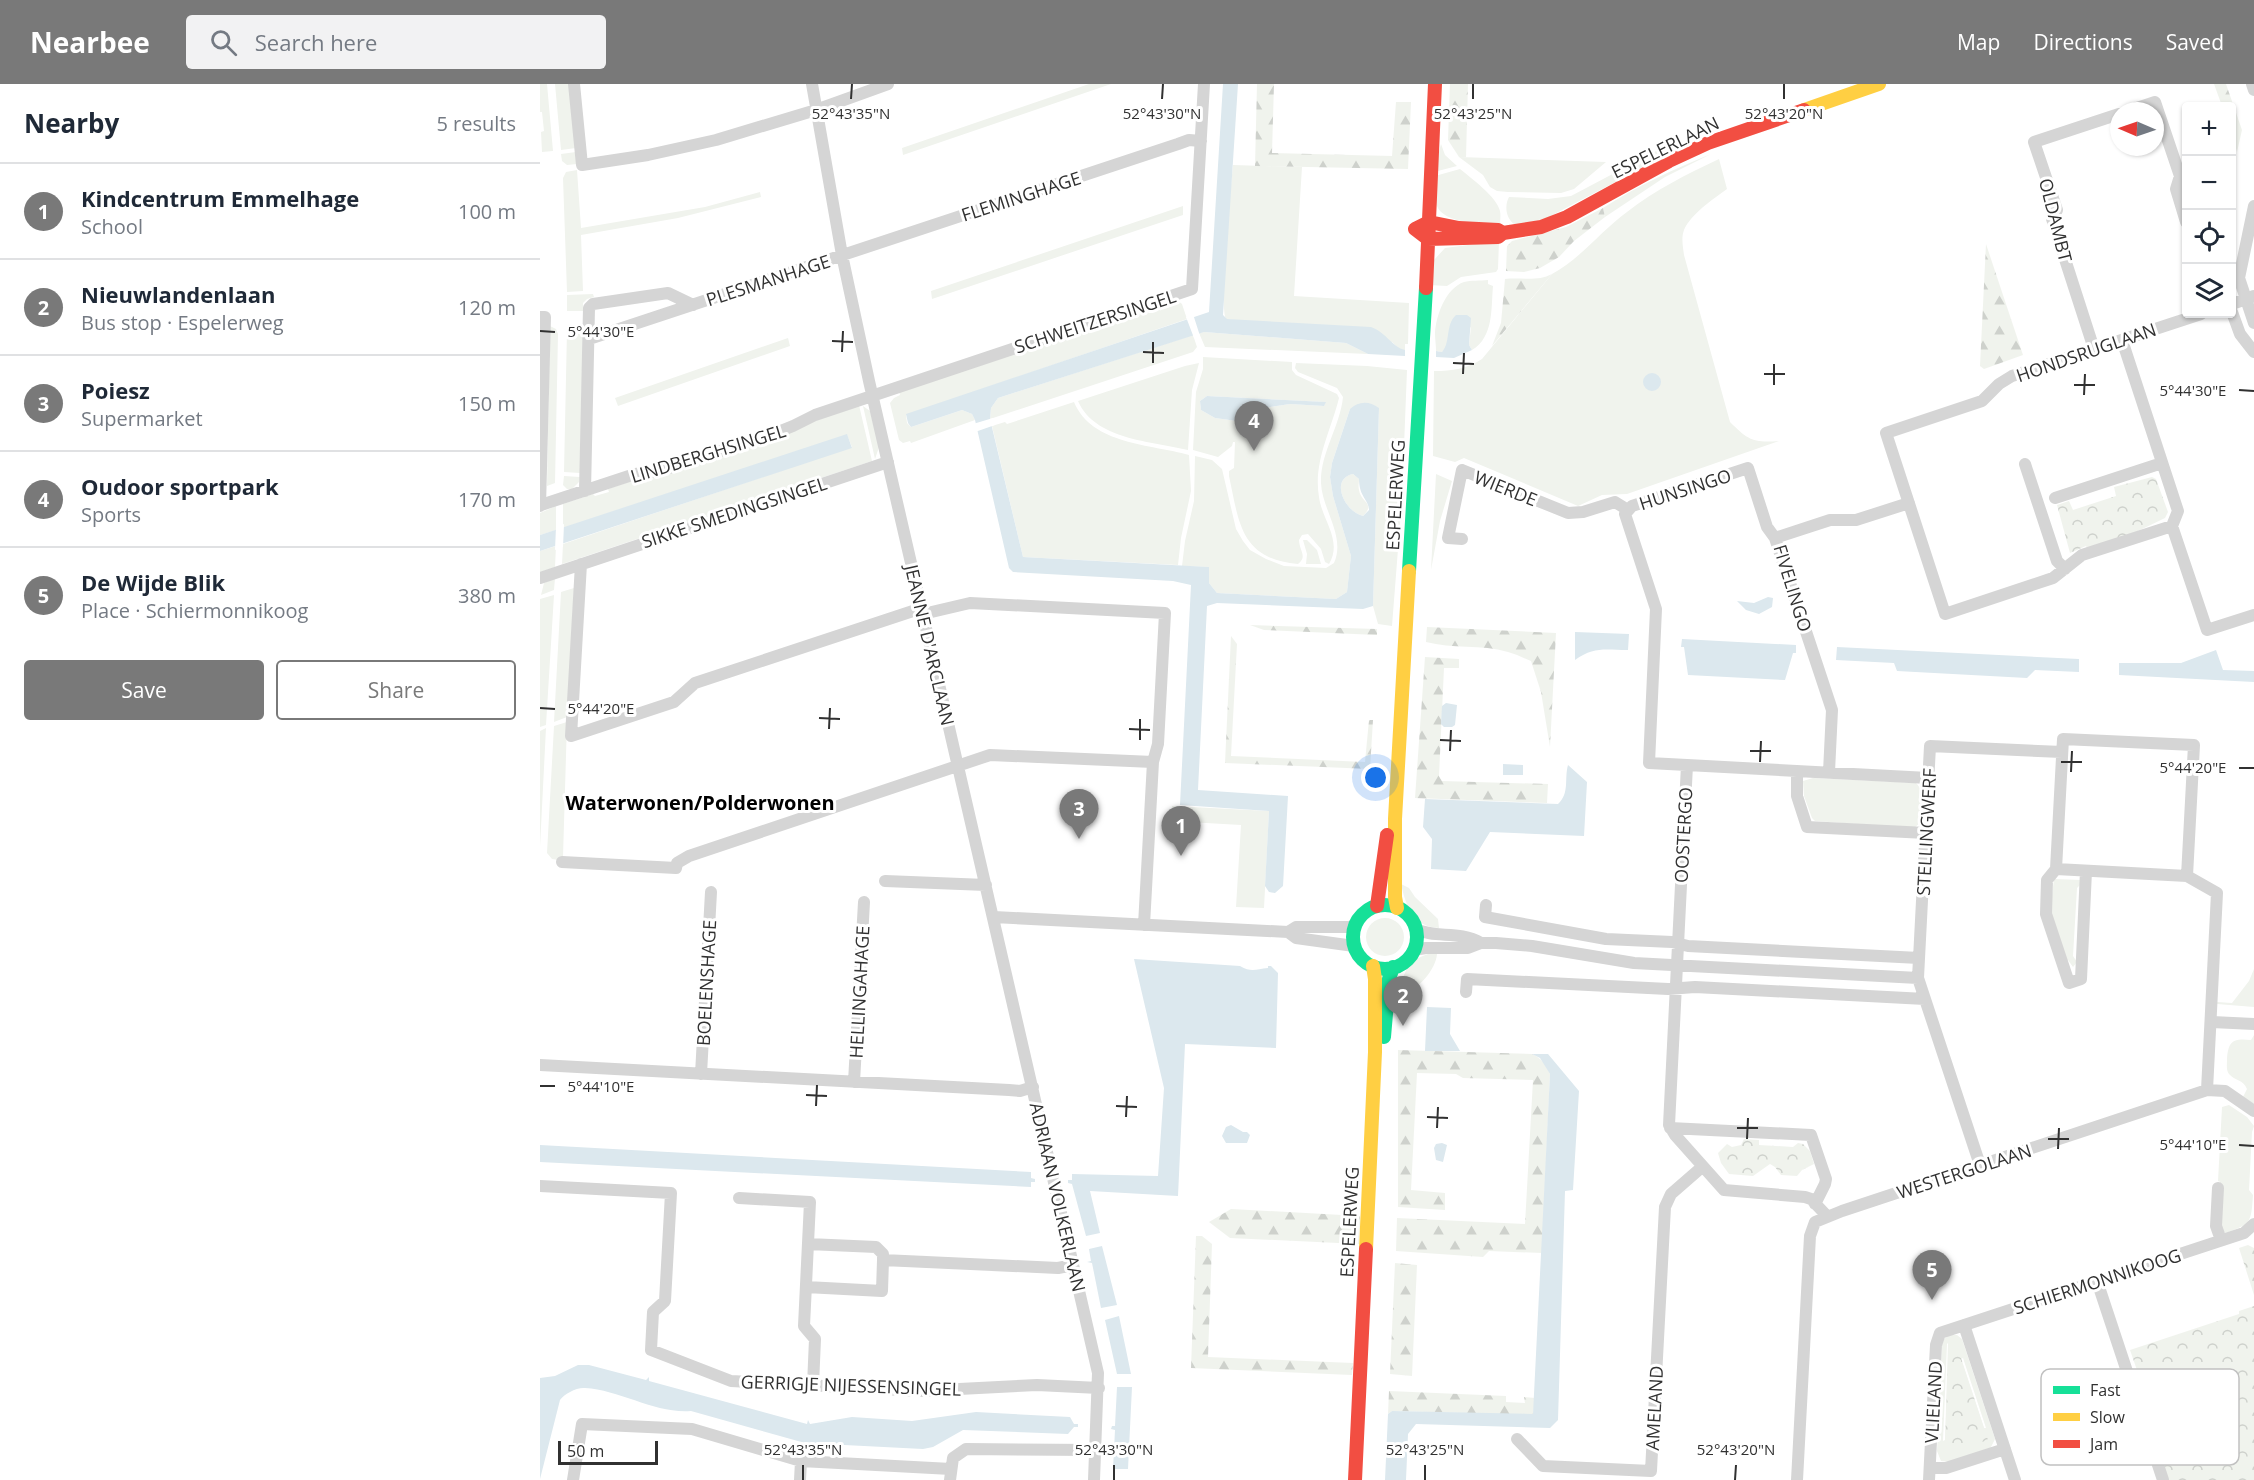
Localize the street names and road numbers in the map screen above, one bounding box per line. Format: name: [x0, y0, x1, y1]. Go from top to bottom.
street label: ESPELERLAAN: [1607, 111, 1723, 183]
street label: FLEMINGHAGE: [958, 165, 1084, 227]
street label: OLDAMBT: [2034, 176, 2078, 264]
street label: PLESMANHAGE: [703, 249, 833, 311]
street label: SCHWEITZERSINGEL: [1011, 284, 1179, 358]
street label: HONDSRUGLAAN: [2013, 317, 2159, 387]
street label: LINDBERGHSINGEL: [627, 418, 789, 488]
street label: ESPELERWEG: [1380, 439, 1410, 551]
street label: HUNSINGO: [1636, 463, 1734, 515]
street label: WIERDE: [1471, 465, 1541, 511]
street label: SIKKE SMEDINGSINGEL: [638, 471, 830, 553]
street label: FIVELINGO: [1768, 541, 1818, 635]
street label: JEANNE D'ARCLAAN: [899, 560, 960, 728]
street label: STELLINGWERF: [1911, 768, 1941, 896]
street label: OOSTERGO: [1669, 786, 1697, 884]
street label: BOELENSHAGE: [691, 919, 721, 1047]
street label: HELLINGAHAGE: [844, 925, 874, 1059]
street label: ADRIAAN VOLKERLAAN: [1025, 1100, 1091, 1294]
street label: WESTERGOLAAN: [1894, 1138, 2034, 1204]
street label: ESPELERWEG: [1334, 1166, 1364, 1278]
street label: SCHIERMONNIKOOG: [2010, 1243, 2184, 1319]
street label: VLIELAND: [1919, 1360, 1947, 1444]
street label: AMELAND: [1640, 1365, 1668, 1451]
street label: GERRIGJE NIJESSENSINGEL: [740, 1369, 962, 1401]

